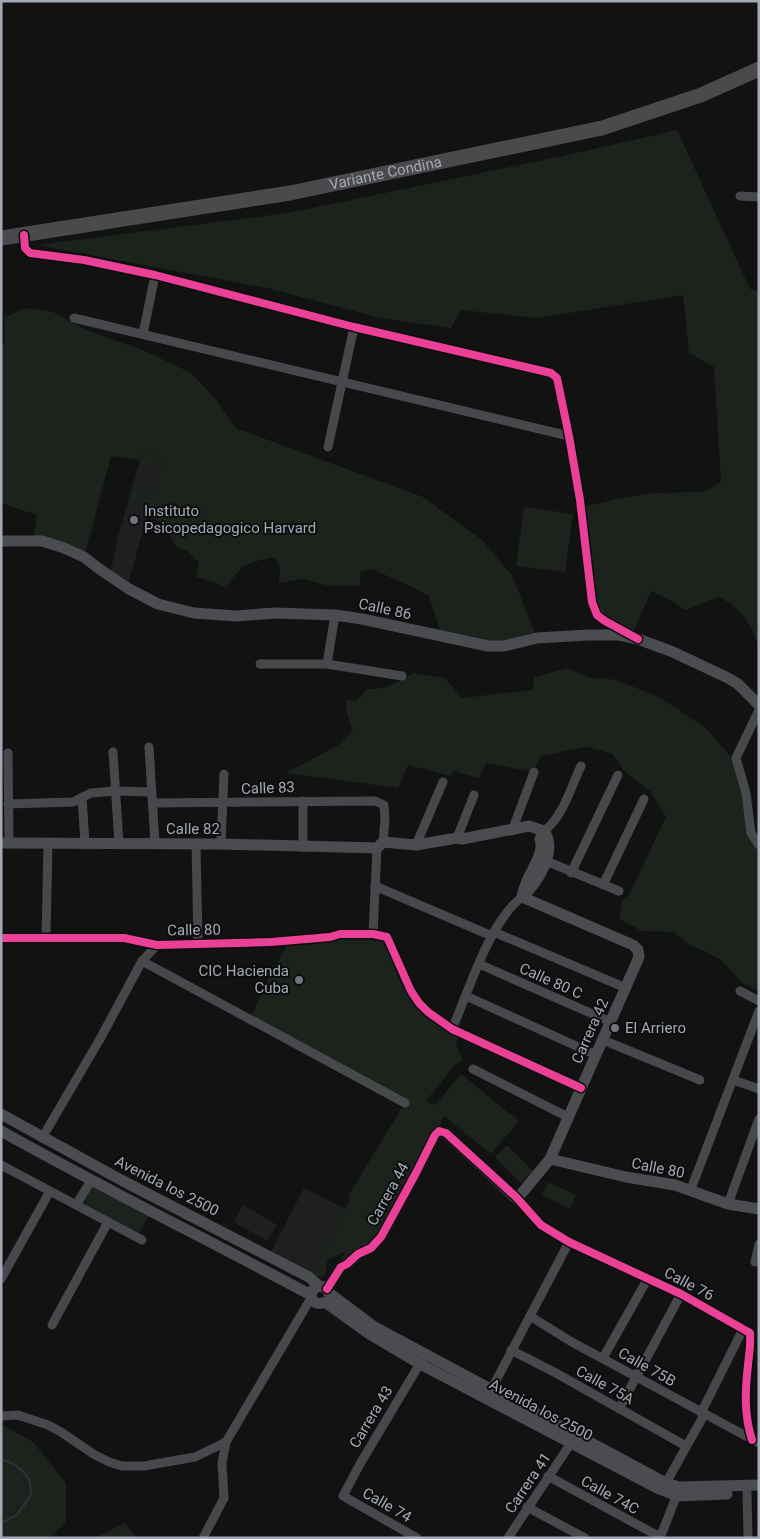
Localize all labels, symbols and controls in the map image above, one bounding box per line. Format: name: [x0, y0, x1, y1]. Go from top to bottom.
street label: Variante Condina: [328, 153, 443, 194]
place label: Instituto Psicopedagogico Harvard: [144, 502, 316, 537]
marker: Instituto Psicopedagogico Harvard: [128, 514, 140, 526]
street label: Calle 86: [357, 595, 413, 623]
street label: Calle 83: [241, 778, 295, 798]
street label: Calle 82: [166, 820, 220, 838]
street label: Calle 80: [167, 921, 221, 939]
street label: Calle 80 C: [517, 959, 586, 1003]
place label: CIC Hacienda Cuba: [198, 962, 289, 997]
marker: CIC Hacienda Cuba: [293, 974, 305, 986]
street label: Carrera 42: [568, 996, 612, 1066]
place label: El Arriero: [625, 1019, 686, 1037]
marker: El Arriero: [609, 1022, 621, 1034]
street label: Avenida los 2500: [112, 1152, 222, 1220]
street label: Calle 80: [630, 1154, 686, 1182]
street label: Carrera 44: [363, 1159, 413, 1229]
street label: Calle 76: [661, 1263, 717, 1305]
street label: Calle 75B: [615, 1344, 679, 1390]
street label: Calle 75A: [573, 1362, 637, 1408]
street label: Avenida los 2500: [486, 1375, 596, 1445]
street label: Carrera 43: [345, 1383, 397, 1451]
street label: Carrera 41: [501, 1449, 555, 1517]
street label: Calle 74C: [578, 1472, 642, 1518]
street label: Calle 74: [359, 1484, 415, 1527]

